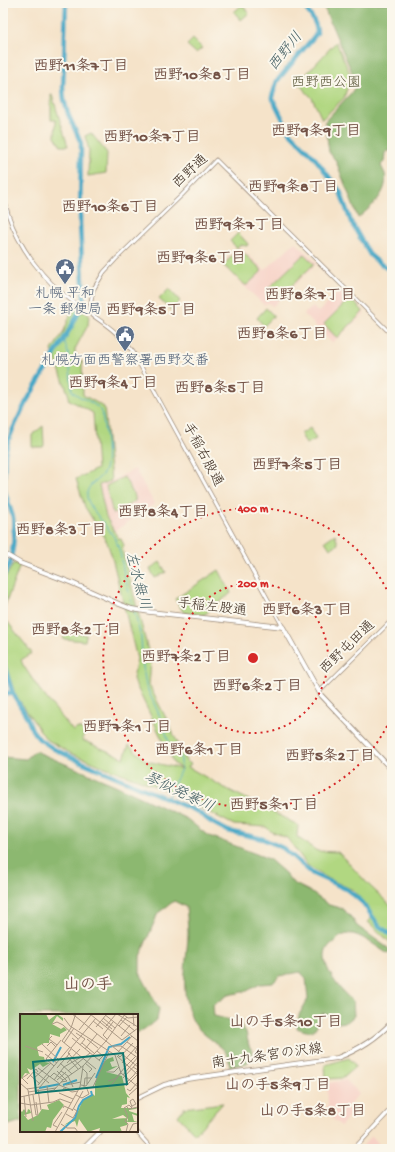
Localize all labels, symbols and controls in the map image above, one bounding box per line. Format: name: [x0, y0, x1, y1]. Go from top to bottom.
water label: 西野川: [265, 29, 307, 75]
district label: 西野11条7丁目: [34, 57, 128, 76]
district label: 西野10条8丁目: [153, 66, 251, 85]
park label: 西野西公園: [291, 75, 361, 92]
district label: 西野9条9丁目: [271, 122, 361, 141]
district label: 西野10条7丁目: [103, 128, 201, 147]
street label: 西野通: [170, 151, 212, 193]
district label: 西野9条8丁目: [248, 178, 338, 197]
district label: 西野10条6丁目: [61, 198, 159, 217]
district label: 西野9条7丁目: [194, 216, 284, 235]
district label: 西野9条6丁目: [156, 249, 246, 268]
public building icon: 札幌 平和 一条 郵便局: [54, 257, 76, 285]
place label: 札幌 平和 一条 郵便局: [28, 286, 102, 319]
district label: 西野8条7丁目: [264, 286, 356, 305]
district label: 西野9条5丁目: [106, 301, 196, 320]
public building icon: 札幌方面西警察署西野交番: [114, 324, 136, 352]
district label: 西野8条6丁目: [237, 325, 327, 344]
place label: 札幌方面西警察署西野交番: [41, 353, 209, 370]
district label: 西野9条4丁目: [68, 374, 158, 393]
district label: 西野8条5丁目: [174, 379, 266, 398]
street label: 手稲右股通: [178, 420, 226, 490]
district label: 西野7条5丁目: [252, 456, 342, 475]
district label: 西野8条4丁目: [118, 503, 208, 522]
text: 400 m: [237, 503, 269, 517]
district label: 西野8条3丁目: [15, 521, 107, 540]
water label: 左水無川: [121, 549, 154, 612]
text: 200 m: [238, 578, 269, 592]
street label: 手稲左股通: [176, 595, 248, 621]
district label: 西野6条3丁目: [262, 601, 352, 620]
street label: 西野屯田通: [317, 618, 379, 678]
district label: 西野8条2丁目: [31, 621, 121, 640]
district label: 西野7条2丁目: [141, 648, 231, 667]
centre of rings: [246, 651, 260, 665]
district label: 西野6条2丁目: [212, 677, 302, 696]
district label: 西野7条1丁目: [83, 718, 171, 737]
district label: 西野6条1丁目: [155, 741, 243, 760]
district label: 西野5条2丁目: [285, 747, 375, 766]
water label: 琴似発寒川: [141, 768, 217, 817]
district label: 西野5条1丁目: [230, 796, 318, 815]
district label: 山の手: [64, 976, 112, 996]
district label: 山の手5条10丁目: [230, 1013, 342, 1032]
inset map: [20, 1014, 138, 1132]
street label: 南十九条宮の沢線: [210, 1041, 324, 1073]
district label: 山の手5条9丁目: [225, 1076, 331, 1095]
district label: 山の手5条8丁目: [260, 1102, 366, 1121]

